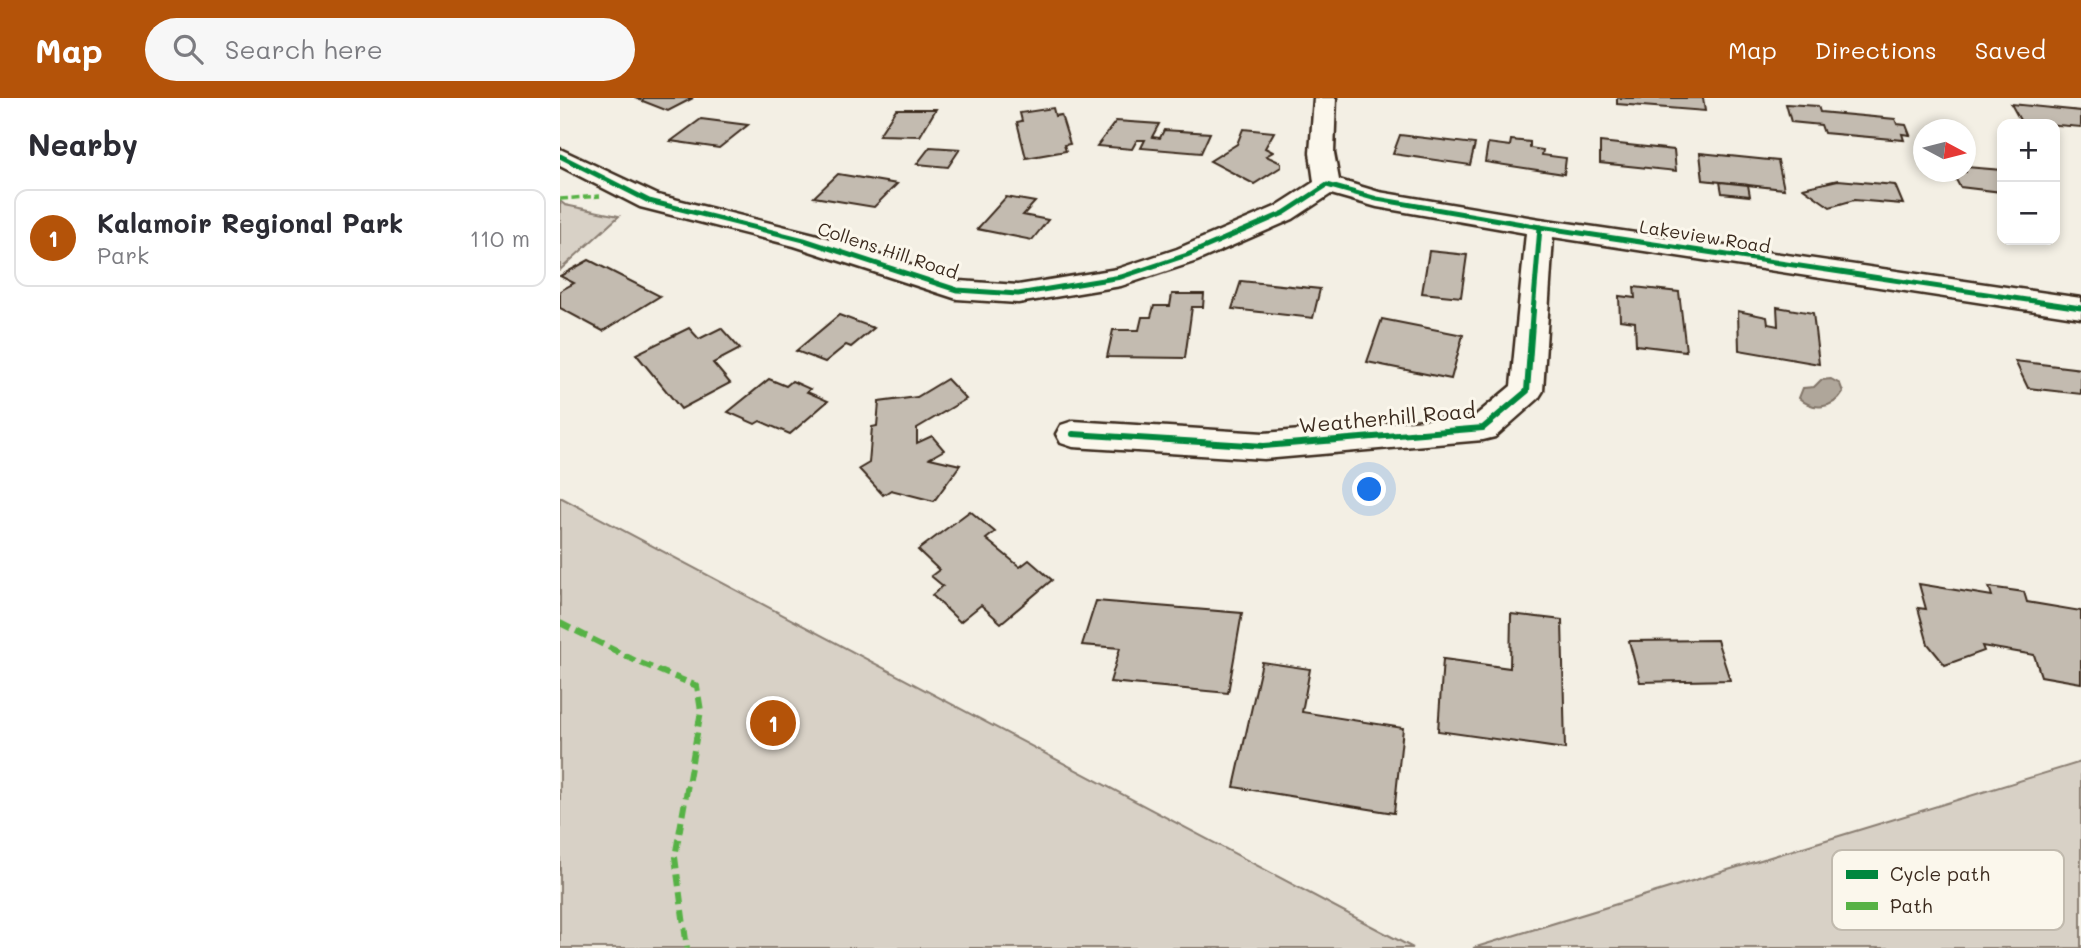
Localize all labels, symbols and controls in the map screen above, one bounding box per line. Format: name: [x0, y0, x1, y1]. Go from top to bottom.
search box: [145, 18, 635, 81]
text: Map: [35, 28, 103, 71]
icon: search: [169, 30, 207, 68]
text: Search here: [225, 32, 383, 66]
text: Map: [1728, 34, 1777, 65]
text: Directions: [1815, 34, 1937, 65]
text: Saved: [1975, 34, 2046, 65]
north arrow: [1913, 119, 1976, 182]
map controls: [1997, 119, 2060, 245]
button: +: [1997, 119, 2060, 182]
text: Nearby: [28, 124, 138, 164]
button: −: [1997, 182, 2060, 245]
text: Kalamoir Regional Park: [97, 206, 403, 240]
street label: Lakeview Road: [1638, 214, 1772, 258]
street label: Collens Hill Road: [815, 216, 961, 284]
text: 1: [48, 223, 58, 253]
text: 110 m: [470, 223, 530, 253]
text: Park: [97, 240, 149, 270]
street label: Weatherhill Road: [1298, 396, 1476, 438]
your location: [1352, 472, 1386, 506]
pin: 1: [750, 697, 796, 749]
legend: [1832, 850, 2064, 930]
text: Cycle path: [1890, 861, 1990, 886]
text: Path: [1890, 893, 1933, 918]

